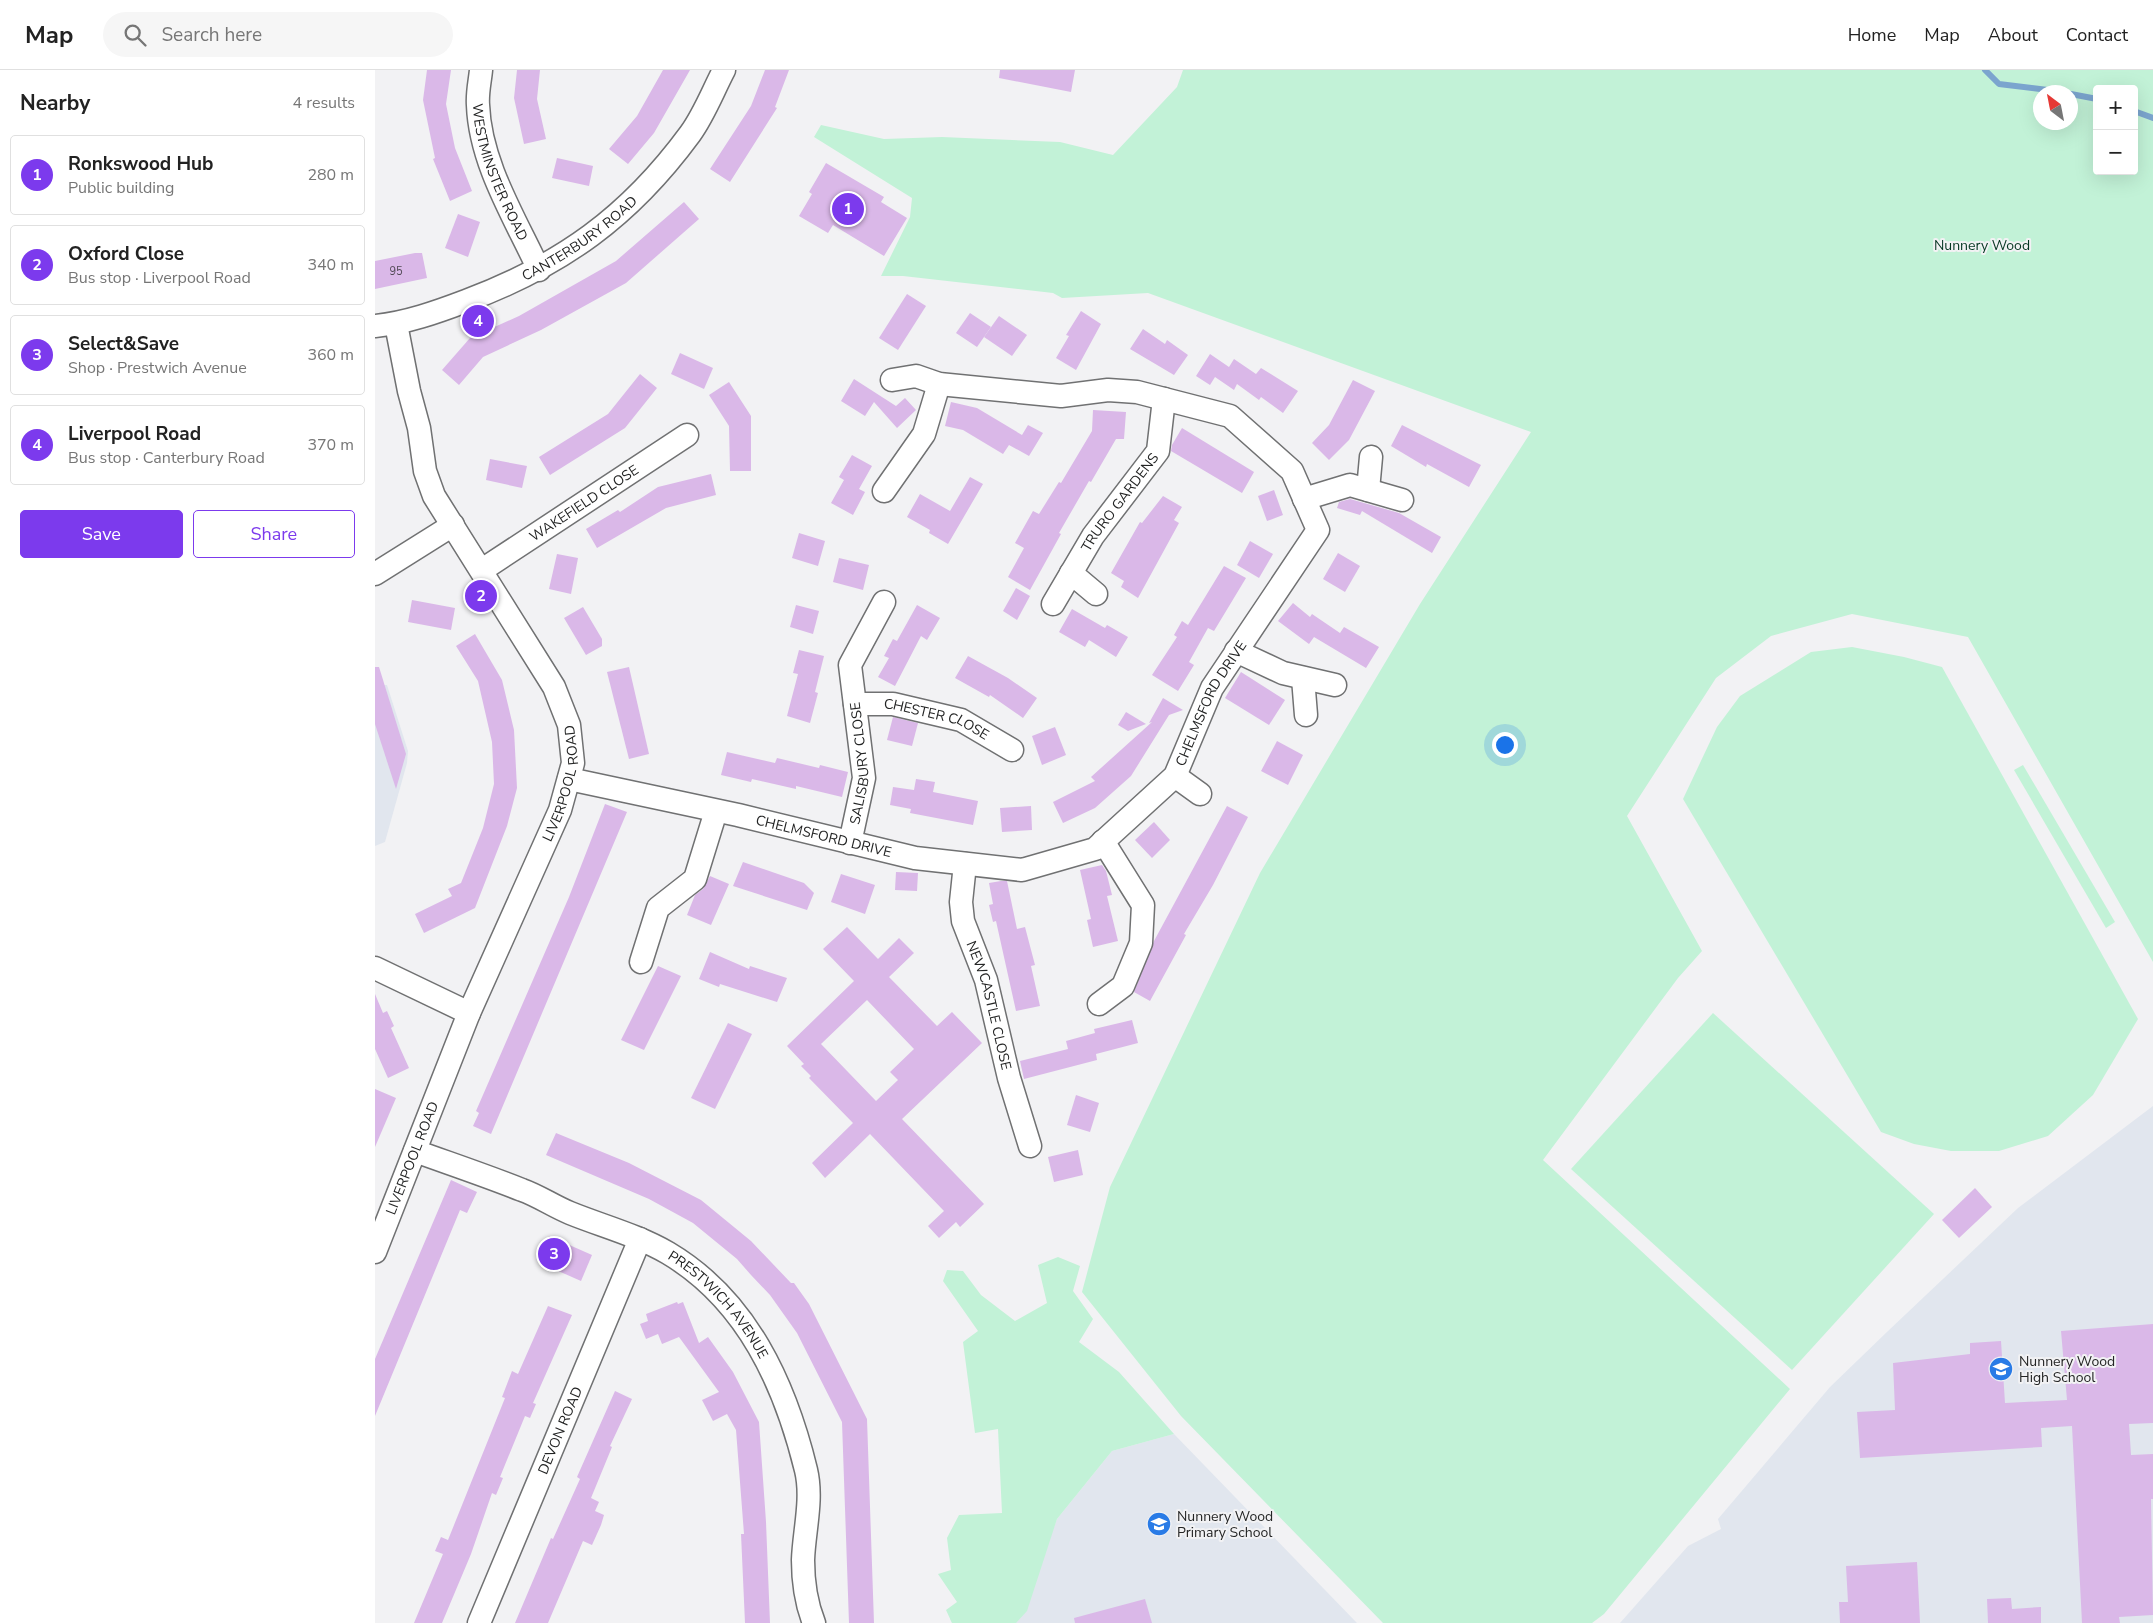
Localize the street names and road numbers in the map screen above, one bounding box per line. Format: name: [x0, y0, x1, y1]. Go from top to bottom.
street label: WESTMINSTER ROAD: [468, 103, 532, 244]
street label: CANTERBURY ROAD: [519, 192, 641, 285]
street label: TRURO GARDENS: [1077, 449, 1164, 555]
street label: WAKEFIELD CLOSE: [526, 460, 642, 546]
street label: CHELMSFORD DRIVE: [1171, 637, 1251, 769]
street label: CHESTER CLOSE: [884, 695, 992, 744]
street label: SALISBURY CLOSE: [845, 701, 874, 826]
street label: LIVERPOOL ROAD: [538, 724, 583, 845]
street label: CHELMSFORD DRIVE: [754, 811, 893, 862]
street label: NEWCASTLE CLOSE: [962, 938, 1016, 1072]
street label: LIVERPOOL ROAD: [382, 1099, 443, 1218]
street label: PRESTWICH AVENUE: [664, 1246, 772, 1362]
street label: DEVON ROAD: [534, 1384, 587, 1477]

